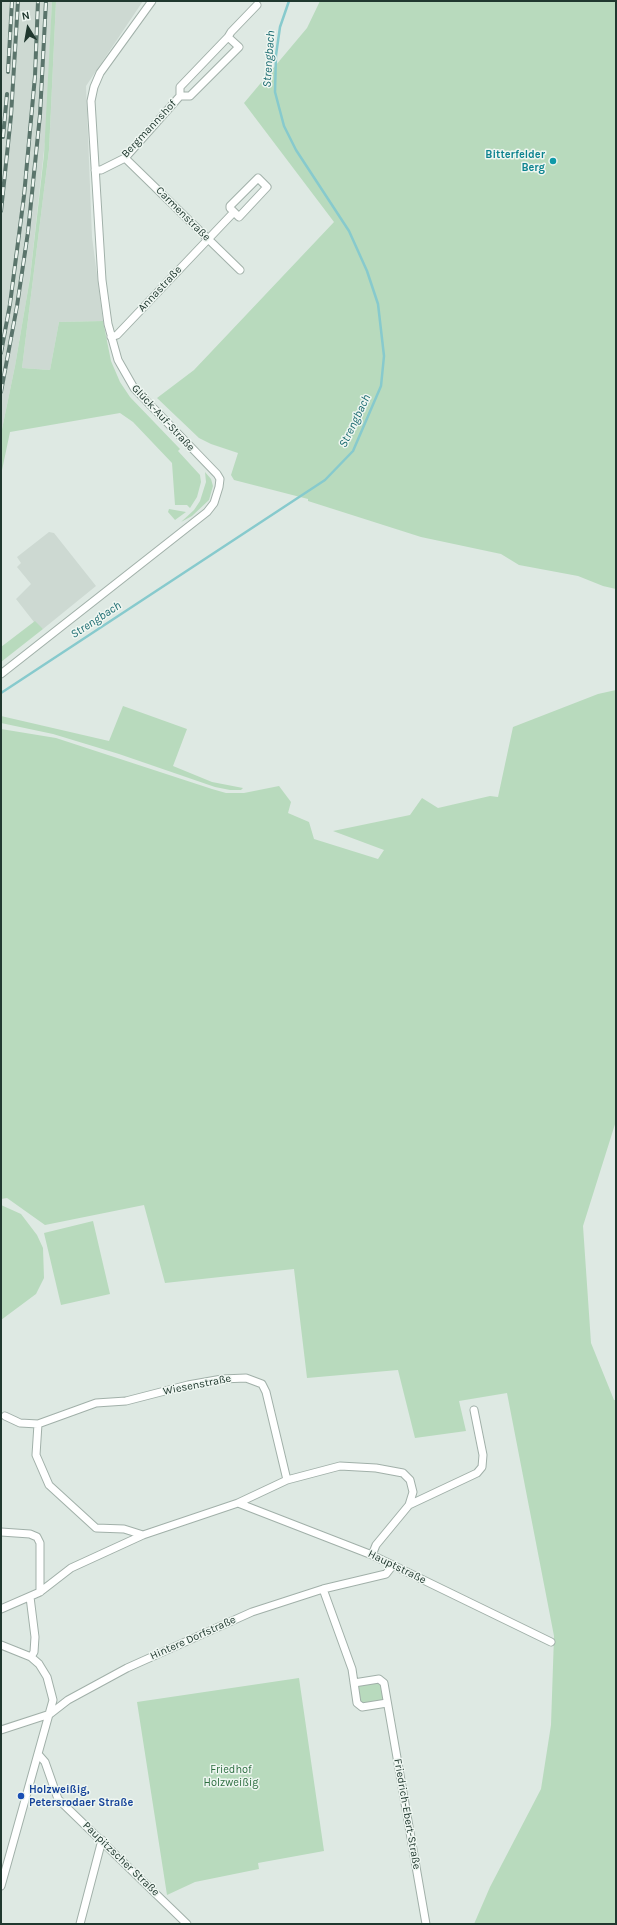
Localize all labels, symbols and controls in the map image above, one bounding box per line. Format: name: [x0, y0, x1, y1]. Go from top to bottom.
north arrow: [8, 8, 48, 48]
text: N: [20, 9, 31, 23]
water label: Strengbach: [260, 30, 278, 88]
street label: Bergmannshof: [119, 97, 179, 161]
place label: Bitterfelder Berg: [485, 148, 545, 174]
marker: Bitterfelder Berg: [548, 156, 558, 166]
street label: Carmenstraße: [153, 184, 213, 244]
street label: Annastraße: [135, 263, 185, 315]
street label: Glück-Auf-Straße: [129, 382, 197, 454]
water label: Strengbach: [336, 392, 374, 450]
water label: Strengbach: [68, 598, 124, 642]
street label: Wiesenstraße: [162, 1372, 232, 1398]
street label: Hauptstraße: [366, 1547, 428, 1587]
street label: Hintere Dorfstraße: [148, 1613, 238, 1663]
street label: Friedrich-Ebert-Straße: [391, 1758, 423, 1870]
park label: Friedhof Holzweißig: [204, 1763, 258, 1789]
place label: Holzweißig, Petersrodaer Straße: [29, 1783, 133, 1809]
marker: Holzweißig, Petersrodaer Straße: [16, 1791, 26, 1801]
street label: Paupitzscher Straße: [80, 1819, 162, 1899]

